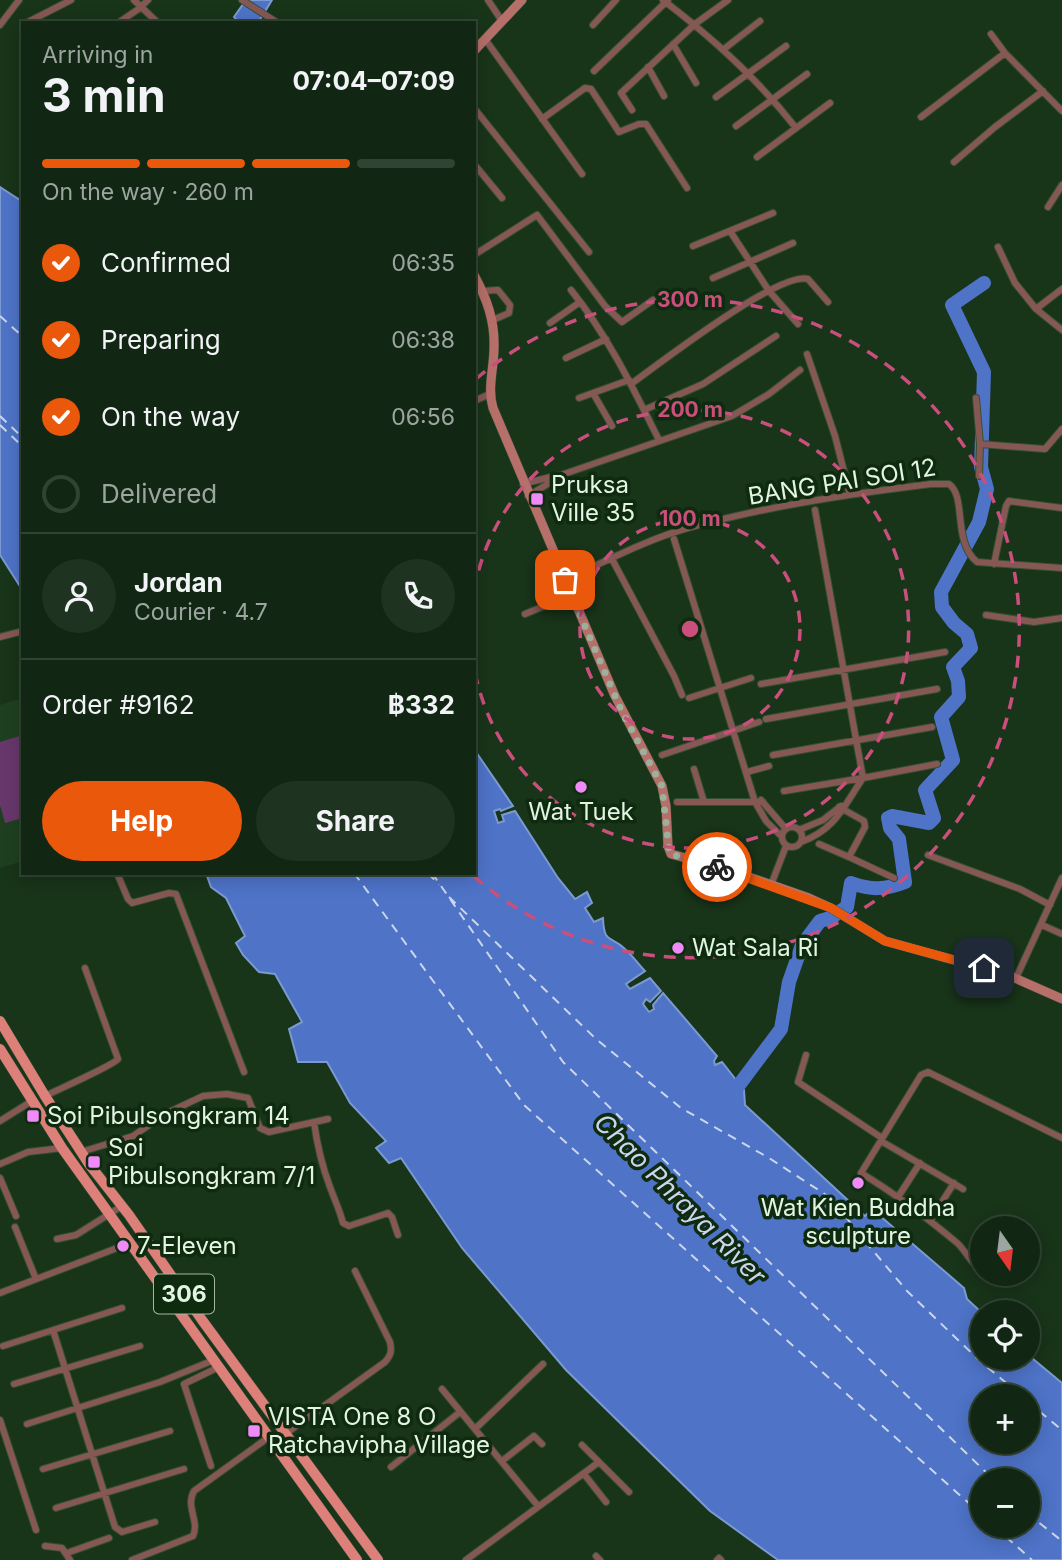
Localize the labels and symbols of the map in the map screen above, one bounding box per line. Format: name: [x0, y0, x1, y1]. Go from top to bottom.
text: 300 m: [657, 287, 723, 312]
text: 200 m: [657, 397, 723, 422]
street label: BANG PAI SOI 12: [746, 452, 938, 511]
place label: Pruksa Ville 35: [551, 470, 635, 527]
marker: Pruksa Ville 35: [529, 491, 545, 507]
text: 100 m: [659, 506, 721, 531]
pin: [535, 550, 595, 610]
centre of rings: [678, 617, 702, 641]
marker: Wat Tuek: [573, 779, 589, 795]
place label: Wat Tuek: [528, 797, 634, 826]
courier: [682, 832, 752, 902]
place label: Wat Sala Ri: [692, 933, 819, 962]
pin: [954, 938, 1014, 998]
marker: Wat Sala Ri: [670, 940, 686, 956]
place label: Soi Pibulsongkram 14: [47, 1101, 290, 1130]
water label: Chao Phraya River: [588, 1107, 773, 1292]
marker: Soi Pibulsongkram 14: [25, 1108, 41, 1124]
place label: Soi Pibulsongkram 7/1: [108, 1133, 315, 1190]
marker: Soi Pibulsongkram 7/1: [86, 1154, 102, 1170]
marker: Wat Kien Buddha sculpture: [850, 1175, 866, 1191]
place label: Wat Kien Buddha sculpture: [761, 1193, 955, 1250]
north arrow: [970, 1216, 1040, 1286]
place label: 7-Eleven: [137, 1231, 237, 1260]
marker: 7-Eleven: [115, 1238, 131, 1254]
road number: 306: [154, 1274, 214, 1314]
place label: VISTA One 8 O Ratchavipha Village: [268, 1402, 490, 1459]
marker: VISTA One 8 O Ratchavipha Village: [246, 1423, 262, 1439]

